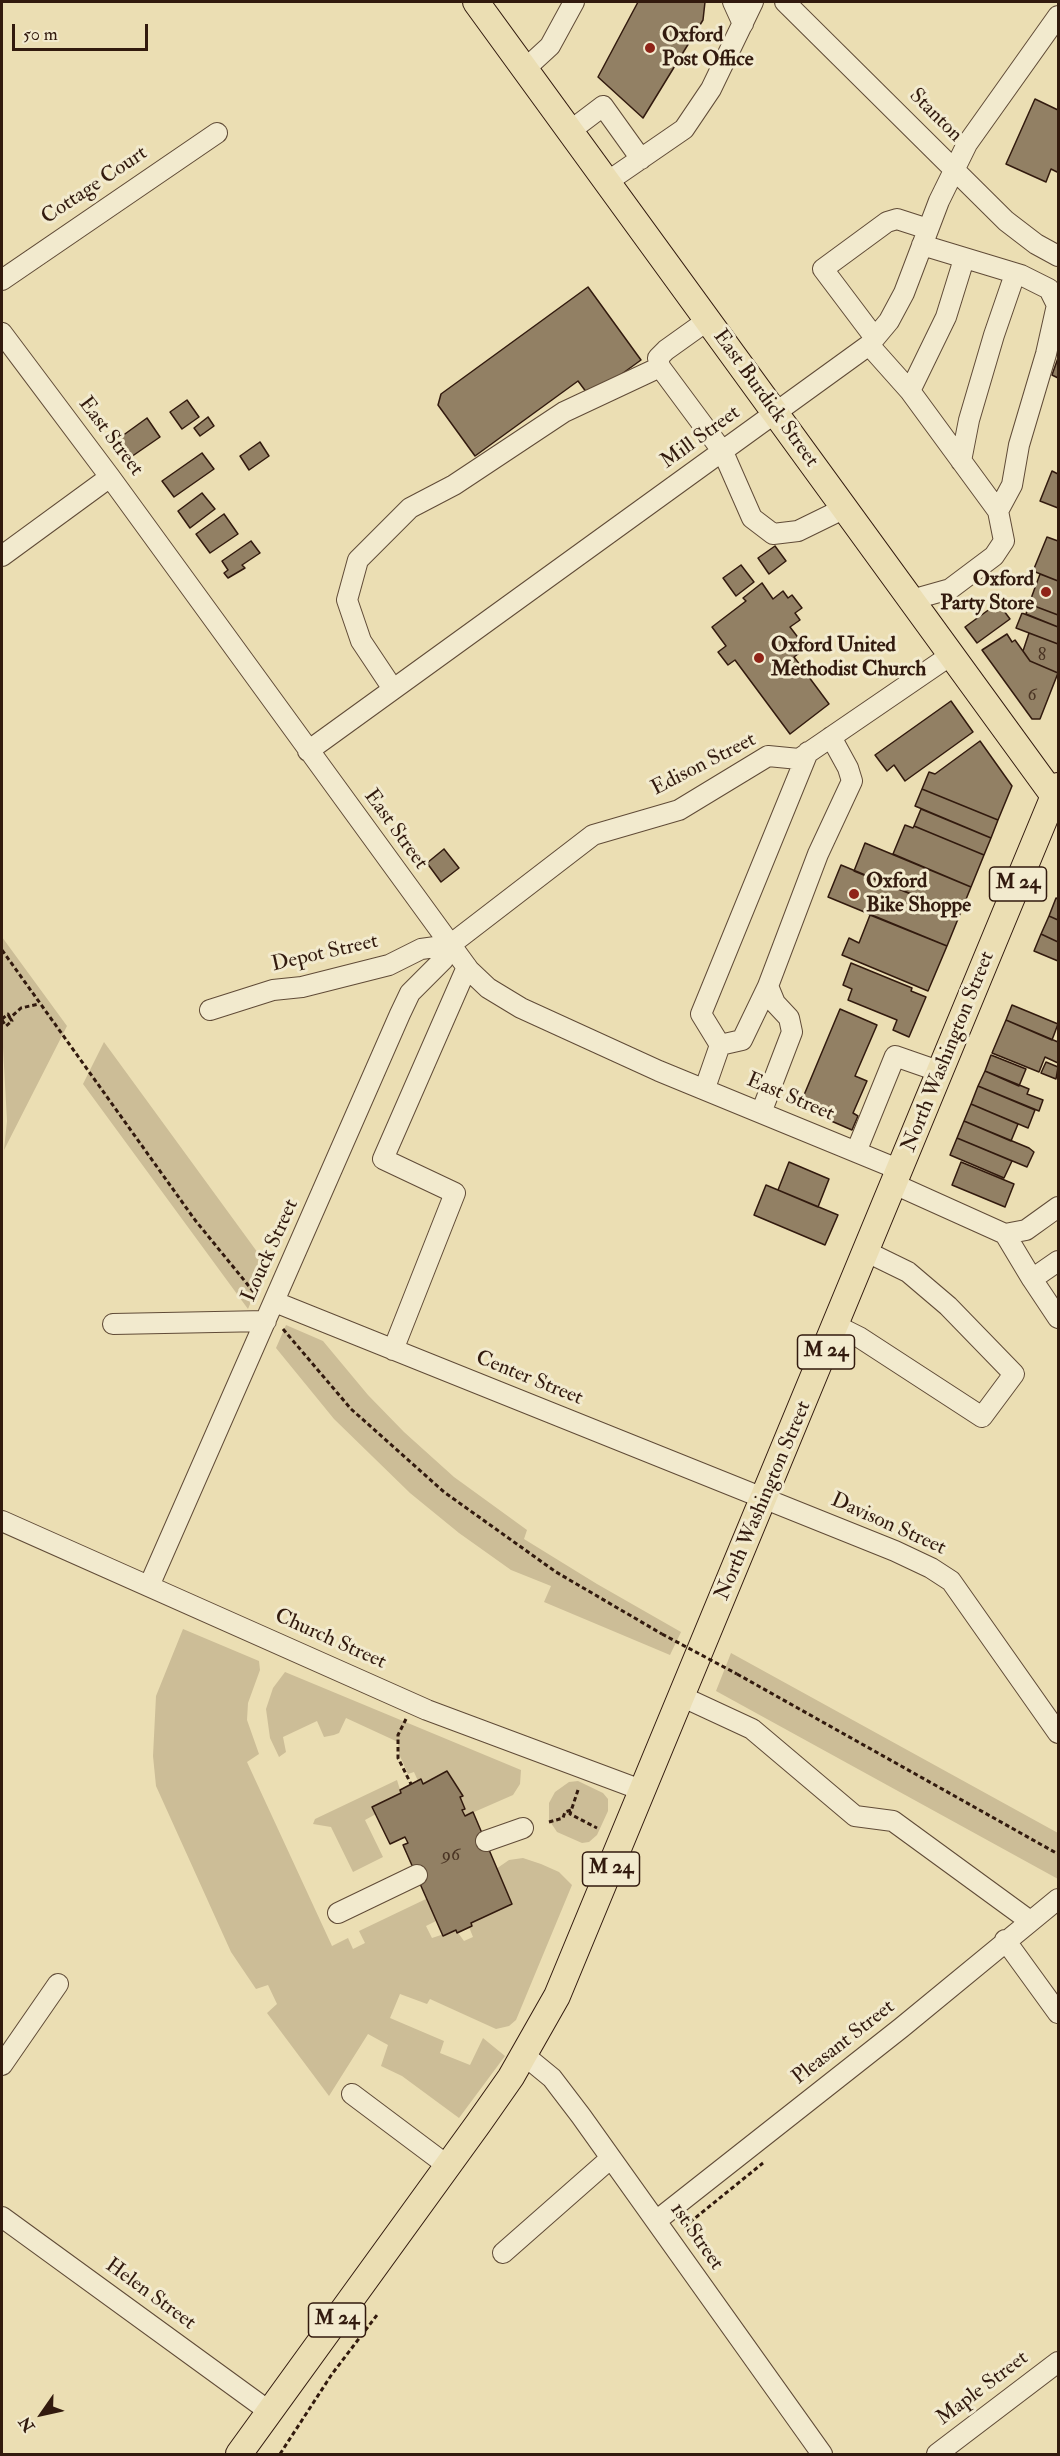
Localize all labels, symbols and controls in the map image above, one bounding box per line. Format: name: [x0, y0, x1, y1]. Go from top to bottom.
scale bar: [15, 12, 152, 50]
text: 50 m: [23, 23, 58, 46]
place label: Oxford Post Office: [662, 23, 753, 73]
marker: Oxford Post Office: [643, 41, 657, 55]
street label: Stanton: [903, 84, 967, 148]
street label: Cottage Court: [37, 141, 153, 231]
street label: East Burdick Street: [707, 325, 823, 473]
street label: East Street: [72, 392, 148, 482]
street label: Mill Street: [657, 401, 745, 475]
place label: Oxford Party Store: [940, 567, 1034, 617]
marker: Oxford Party Store: [1039, 585, 1053, 599]
place label: Oxford United Methodist Church: [771, 633, 926, 683]
house number: 8: [1038, 645, 1046, 667]
marker: Oxford United Methodist Church: [752, 651, 766, 665]
house number: 6: [1027, 685, 1037, 707]
street label: Edison Street: [647, 728, 761, 802]
street label: East Street: [358, 785, 432, 875]
road number: M 24: [990, 867, 1046, 901]
place label: Oxford Bike Shoppe: [866, 869, 971, 919]
marker: Oxford Bike Shoppe: [847, 887, 861, 901]
street label: Depot Street: [269, 930, 381, 978]
street label: North Washington Street: [897, 948, 1001, 1156]
street label: East Street: [742, 1068, 838, 1128]
street label: Louck Street: [237, 1196, 305, 1306]
road number: M 24: [798, 1335, 854, 1369]
street label: Center Street: [472, 1346, 586, 1412]
street label: North Washington Street: [711, 1397, 817, 1605]
street label: Davison Street: [827, 1488, 949, 1562]
street label: Church Street: [270, 1604, 390, 1676]
house number: 96: [442, 1845, 460, 1867]
road number: M 24: [582, 1852, 640, 1886]
street label: Pleasant Street: [788, 1995, 900, 2091]
street label: 1st Street: [664, 2198, 728, 2276]
street label: Helen Street: [100, 2254, 200, 2336]
road number: M 24: [308, 2303, 366, 2337]
street label: Maple Street: [932, 2346, 1034, 2432]
north arrow: [12, 2384, 72, 2444]
text: N: [15, 2413, 39, 2436]

